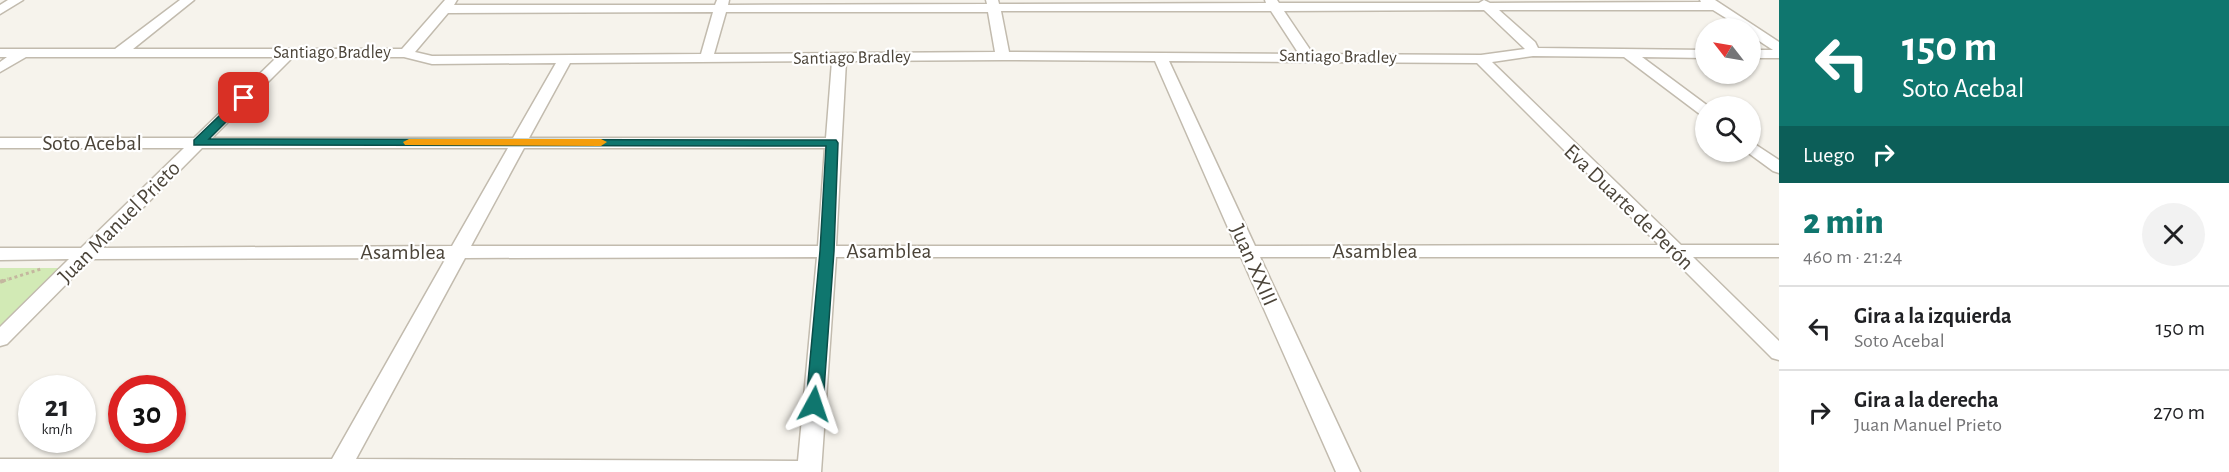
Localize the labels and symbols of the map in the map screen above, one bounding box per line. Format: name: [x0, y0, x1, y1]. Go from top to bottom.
north arrow: [1695, 18, 1761, 84]
street label: Santiago Bradley: [273, 44, 391, 62]
street label: Santiago Bradley: [1279, 47, 1397, 67]
street label: Santiago Bradley: [793, 48, 911, 68]
pin: [218, 72, 269, 123]
street label: Soto Acebal: [42, 132, 142, 154]
street label: Eva Duarte de Perón: [1560, 140, 1698, 274]
street label: Juan Manuel Prieto: [54, 157, 184, 287]
street label: Juan XXIII: [1226, 221, 1282, 309]
street label: Asamblea: [846, 240, 932, 262]
street label: Asamblea: [1332, 240, 1418, 262]
street label: Asamblea: [360, 241, 446, 263]
position arrow: [782, 372, 846, 436]
speed limit sign: 30: [108, 375, 186, 453]

